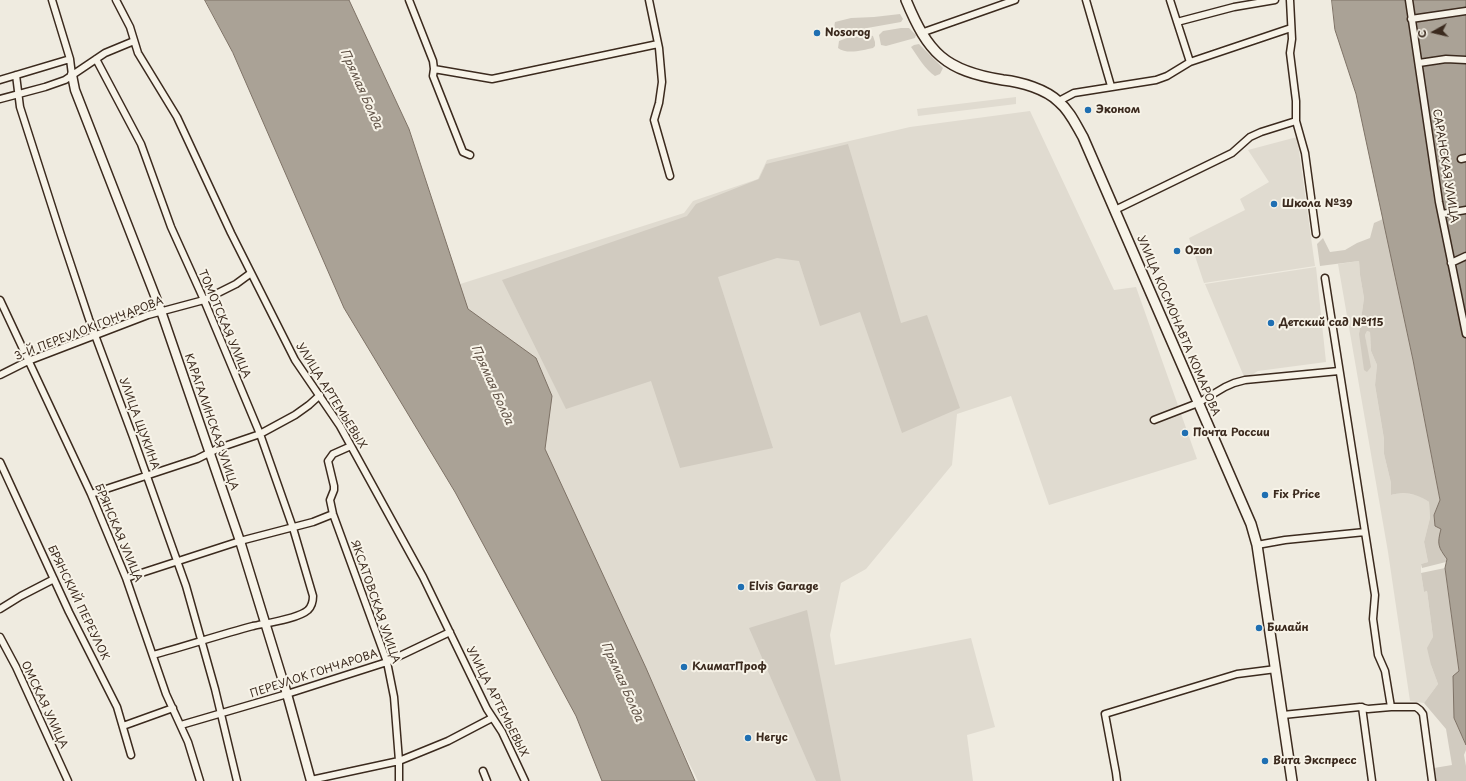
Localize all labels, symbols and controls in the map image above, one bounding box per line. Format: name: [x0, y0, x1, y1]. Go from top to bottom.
north arrow: [1414, 12, 1454, 52]
place label: Nosorog: [825, 26, 870, 40]
marker: Nosorog: [812, 28, 822, 38]
text: С: [1413, 28, 1431, 39]
water label: Прямая Болда: [337, 47, 385, 131]
place label: Эконом: [1096, 103, 1140, 117]
marker: Эконом: [1083, 105, 1093, 115]
street label: САРАНСКАЯ УЛИЦА: [1429, 108, 1461, 224]
place label: Школа №39: [1282, 197, 1353, 211]
marker: Школа №39: [1269, 199, 1279, 209]
street label: УЛИЦА КОСМОНАВТА КОМАРОВА: [1134, 234, 1222, 418]
place label: Ozon: [1185, 244, 1213, 258]
marker: Ozon: [1172, 246, 1182, 256]
street label: ТОМОТСКАЯ УЛИЦА: [195, 268, 253, 380]
street label: 3-Й ПЕРЕУЛОК ГОНЧАРОВА: [13, 295, 165, 363]
place label: Детский сад №115: [1279, 316, 1384, 330]
marker: Детский сад №115: [1266, 318, 1276, 328]
street label: УЛИЦА АРТЕМЬЕВЫХ: [293, 341, 369, 451]
water label: Прямая Болда: [468, 343, 516, 427]
street label: КАРАГАЛИНСКАЯ УЛИЦА: [181, 352, 241, 492]
street label: УЛИЦА ЩУКИНА: [116, 376, 162, 472]
place label: Почта России: [1193, 426, 1270, 440]
marker: Почта России: [1180, 428, 1190, 438]
street label: БРЯНСКАЯ УЛИЦА: [91, 482, 145, 584]
place label: Fix Price: [1273, 488, 1320, 502]
marker: Fix Price: [1260, 490, 1270, 500]
street label: ЯКСАТОВСКАЯ УЛИЦА: [348, 539, 402, 665]
street label: БРЯНСКИЙ ПЕРЕУЛОК: [44, 543, 112, 663]
place label: Elvis Garage: [749, 580, 818, 594]
marker: Elvis Garage: [736, 582, 746, 592]
place label: Билайн: [1267, 621, 1309, 635]
marker: Билайн: [1254, 623, 1264, 633]
water label: Прямая Болда: [598, 640, 646, 724]
street label: УЛИЦА АРТЕМЬЕВЫХ: [463, 644, 531, 760]
street label: ПЕРЕУЛОК ГОНЧАРОВА: [249, 647, 379, 701]
street label: ОМСКАЯ УЛИЦА: [18, 659, 70, 751]
place label: КлиматПроф: [692, 660, 767, 674]
marker: КлиматПроф: [679, 662, 689, 672]
place label: Негус: [756, 731, 788, 745]
marker: Негус: [743, 733, 753, 743]
place label: Вита Экспресс: [1273, 754, 1357, 768]
marker: Вита Экспресс: [1260, 756, 1270, 766]

